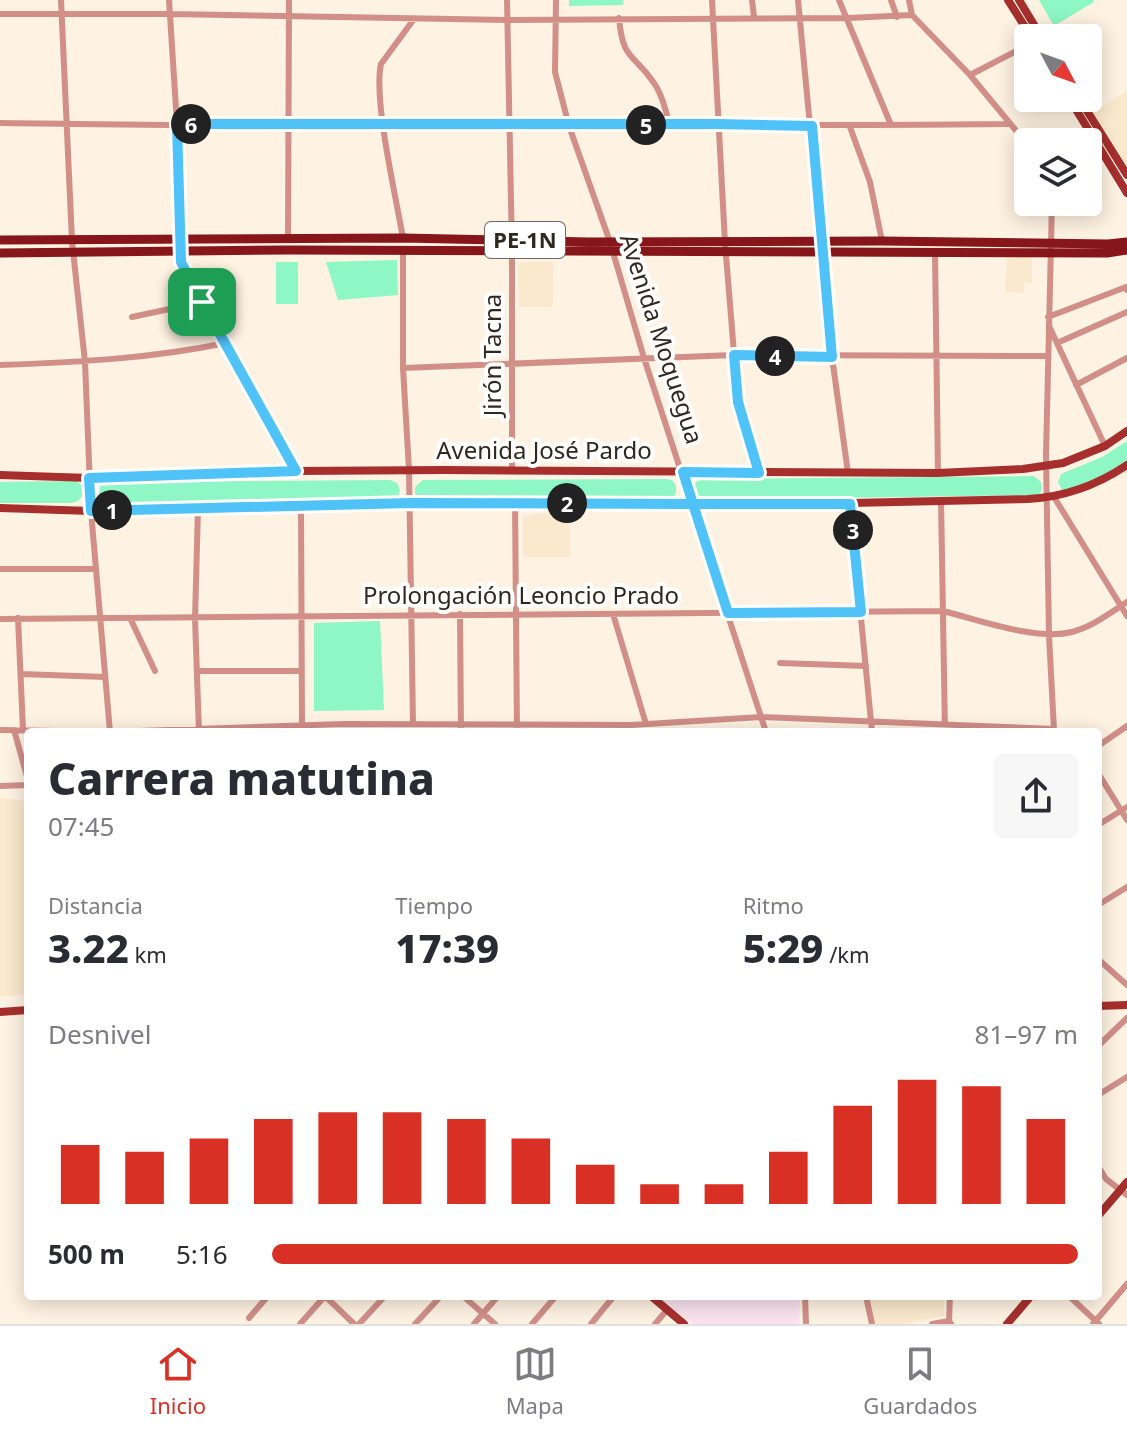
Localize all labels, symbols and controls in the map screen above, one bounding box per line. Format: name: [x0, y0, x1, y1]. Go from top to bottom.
north arrow: [1014, 24, 1102, 112]
map controls: [1014, 24, 1102, 216]
pin: 6: [171, 104, 211, 144]
pin: 5: [626, 105, 666, 145]
text: 6: [185, 109, 197, 139]
text: 5: [640, 110, 652, 140]
button: layers: [1014, 128, 1102, 216]
road number: PE-1N: [485, 222, 565, 258]
street label: Avenida Moquegua: [613, 229, 712, 448]
pin: [168, 268, 236, 336]
icon: arrive: [180, 280, 224, 324]
street label: Jirón Tacna: [475, 294, 508, 418]
pin: 4: [755, 336, 795, 376]
text: 4: [769, 341, 781, 371]
street label: Avenida José Pardo: [436, 433, 652, 466]
pin: 2: [547, 483, 587, 523]
text: 2: [561, 488, 573, 518]
pin: 1: [92, 490, 132, 530]
text: 1: [106, 495, 118, 525]
pin: 3: [833, 510, 873, 550]
text: 3: [847, 515, 859, 545]
street label: Prolongación Leoncio Prado: [363, 578, 679, 611]
text: Carrera matutina: [48, 748, 435, 808]
button: share: [994, 754, 1078, 838]
text: 07:45: [48, 808, 114, 844]
text: Distancia: [48, 890, 143, 920]
text: Tiempo: [395, 890, 473, 920]
text: Ritmo: [743, 890, 804, 920]
text: 3.22: [48, 920, 129, 975]
text: 17:39: [395, 920, 499, 975]
text: 5:29: [743, 920, 823, 975]
text: km: [129, 939, 167, 969]
text: /km: [823, 939, 870, 969]
text: Desnivel: [48, 1016, 151, 1052]
text: 81–97 m: [974, 1016, 1078, 1052]
text: 500 m: [48, 1236, 125, 1272]
text: 5:16: [176, 1236, 228, 1272]
tab: Inicio: [150, 1342, 206, 1420]
tab: Mapa: [506, 1342, 564, 1420]
tab: Guardados: [863, 1342, 977, 1420]

